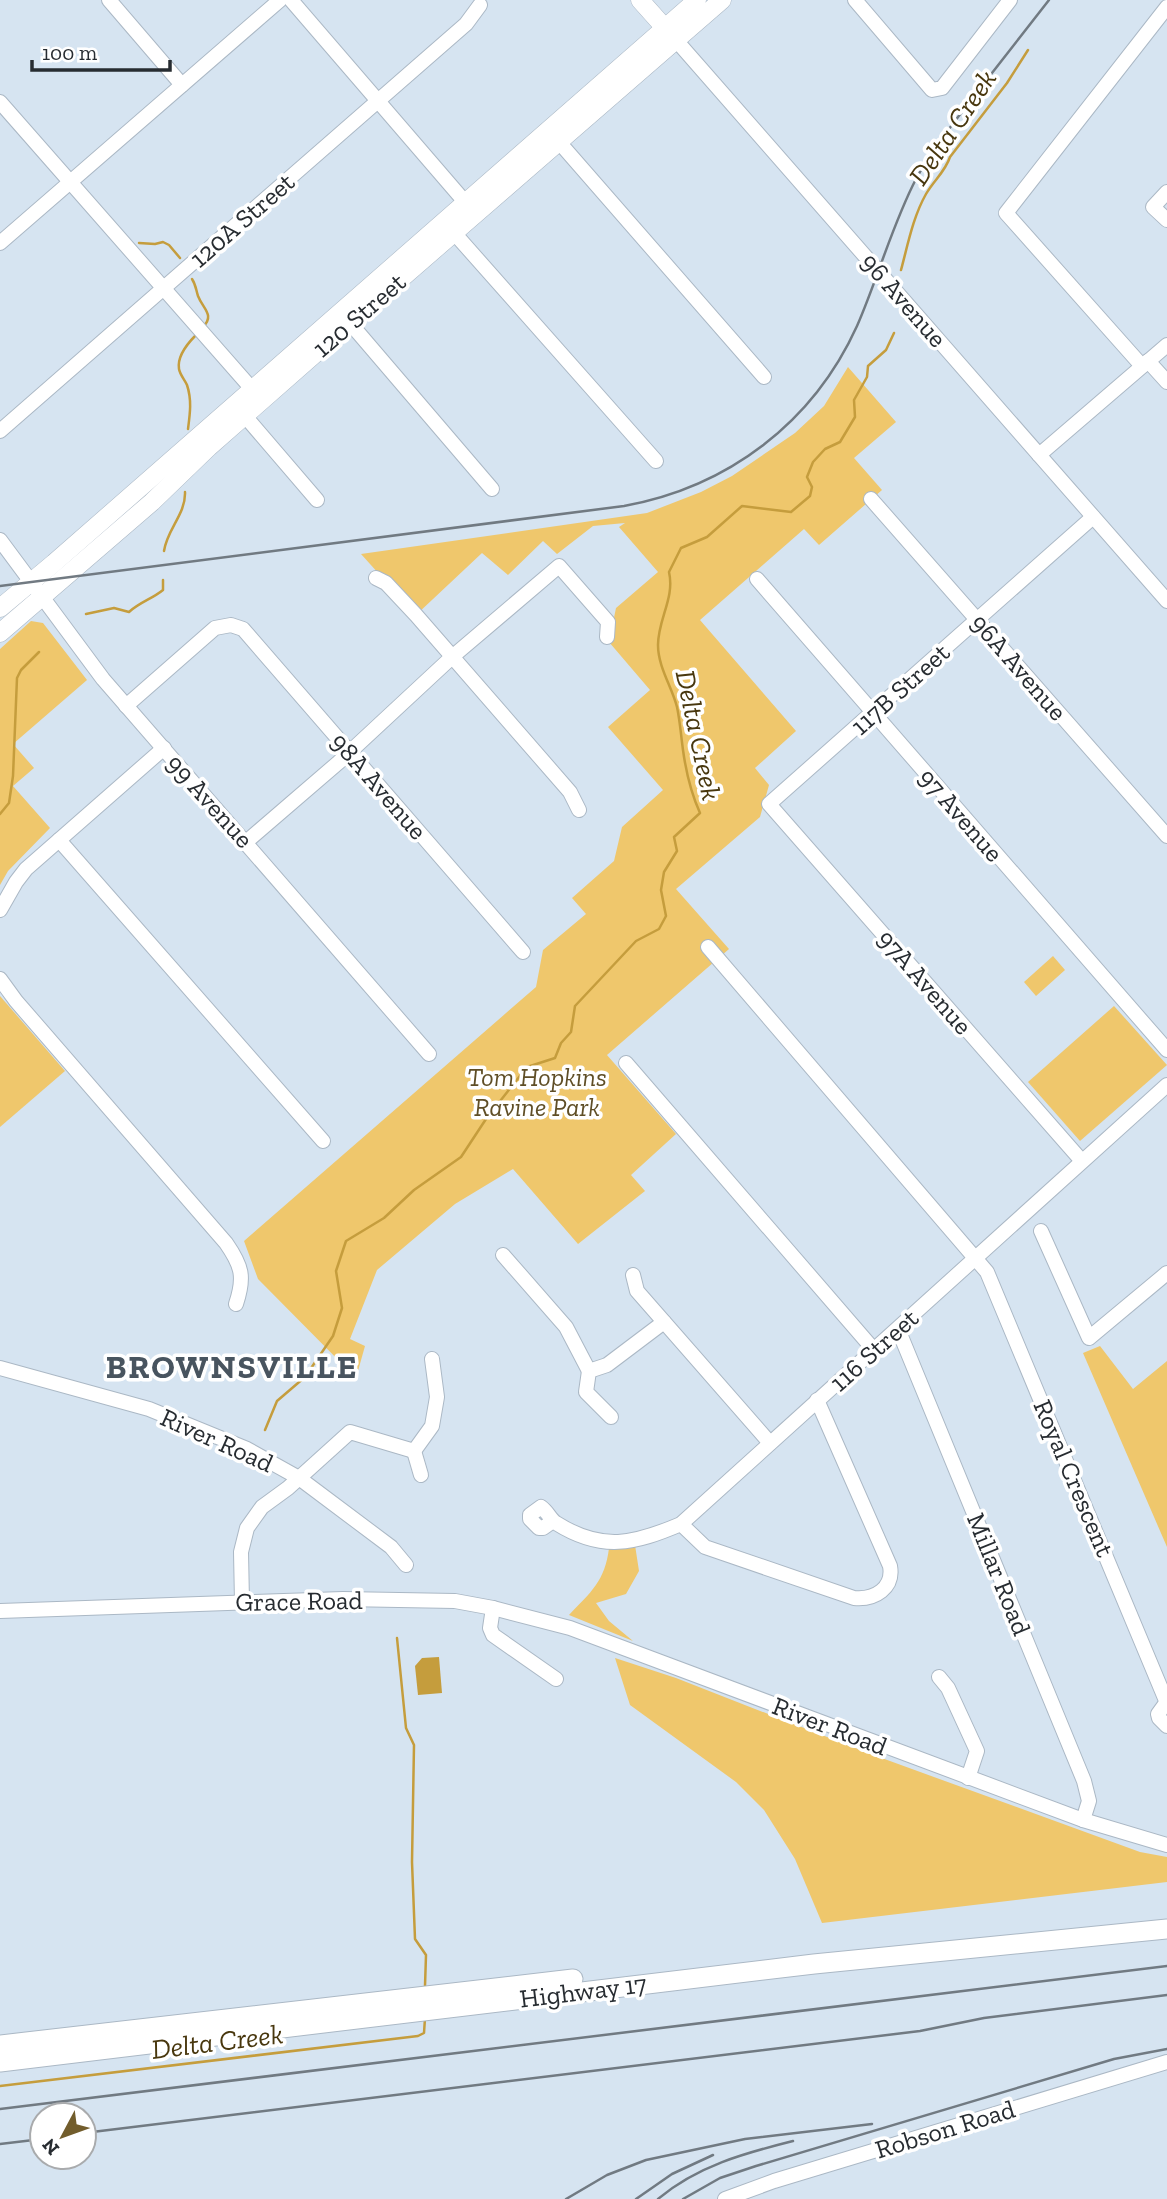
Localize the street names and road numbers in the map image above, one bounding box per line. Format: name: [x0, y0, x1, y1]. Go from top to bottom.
street label: 120A Street: [183, 166, 301, 274]
street label: 96 Avenue: [854, 246, 954, 354]
street label: 120 Street: [306, 266, 412, 364]
street label: 96A Avenue: [964, 607, 1074, 727]
street label: 117B Street: [844, 636, 956, 742]
street label: 98A Avenue: [324, 726, 434, 846]
street label: 99 Avenue: [160, 748, 260, 854]
street label: 97 Avenue: [912, 762, 1010, 868]
street label: 97A Avenue: [871, 923, 979, 1041]
street label: 116 Street: [823, 1302, 925, 1398]
street label: Royal Crescent: [1027, 1395, 1122, 1562]
street label: River Road: [156, 1401, 278, 1479]
street label: Millar Road: [960, 1508, 1038, 1640]
street label: Grace Road: [235, 1584, 363, 1618]
street label: River Road: [768, 1690, 892, 1762]
street label: Highway 17: [518, 1967, 648, 2015]
street label: Robson Road: [871, 2093, 1019, 2165]

